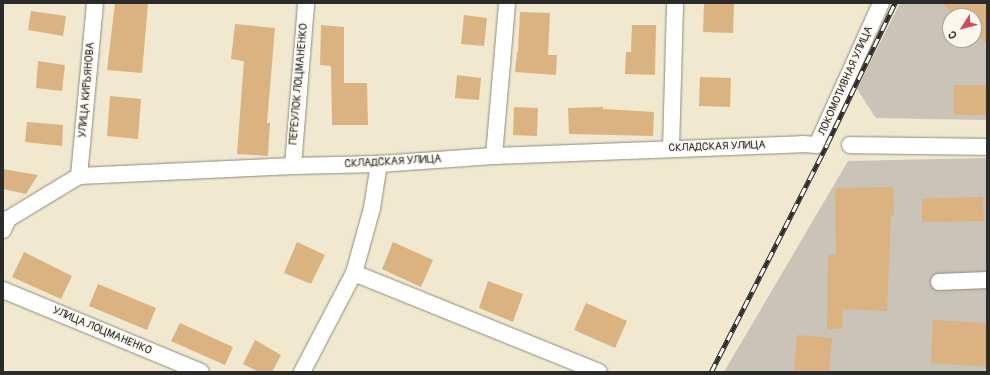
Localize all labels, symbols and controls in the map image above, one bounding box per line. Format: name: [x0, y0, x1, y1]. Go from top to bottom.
north arrow: [942, 8, 982, 48]
street label: ПЕРЕУЛОК ЛОЦМАНЕНКО: [287, 23, 311, 145]
street label: ЛОКОМОТИВНАЯ УЛИЦА: [816, 24, 876, 138]
text: С: [945, 28, 960, 41]
street label: УЛИЦА КИРЬЯНОВА: [76, 42, 98, 138]
street label: СКЛАДСКАЯ УЛИЦА: [668, 139, 766, 155]
street label: СКЛАДСКАЯ УЛИЦА: [344, 153, 442, 171]
street label: УЛИЦА ЛОЦМАНЕНКО: [50, 304, 154, 358]

